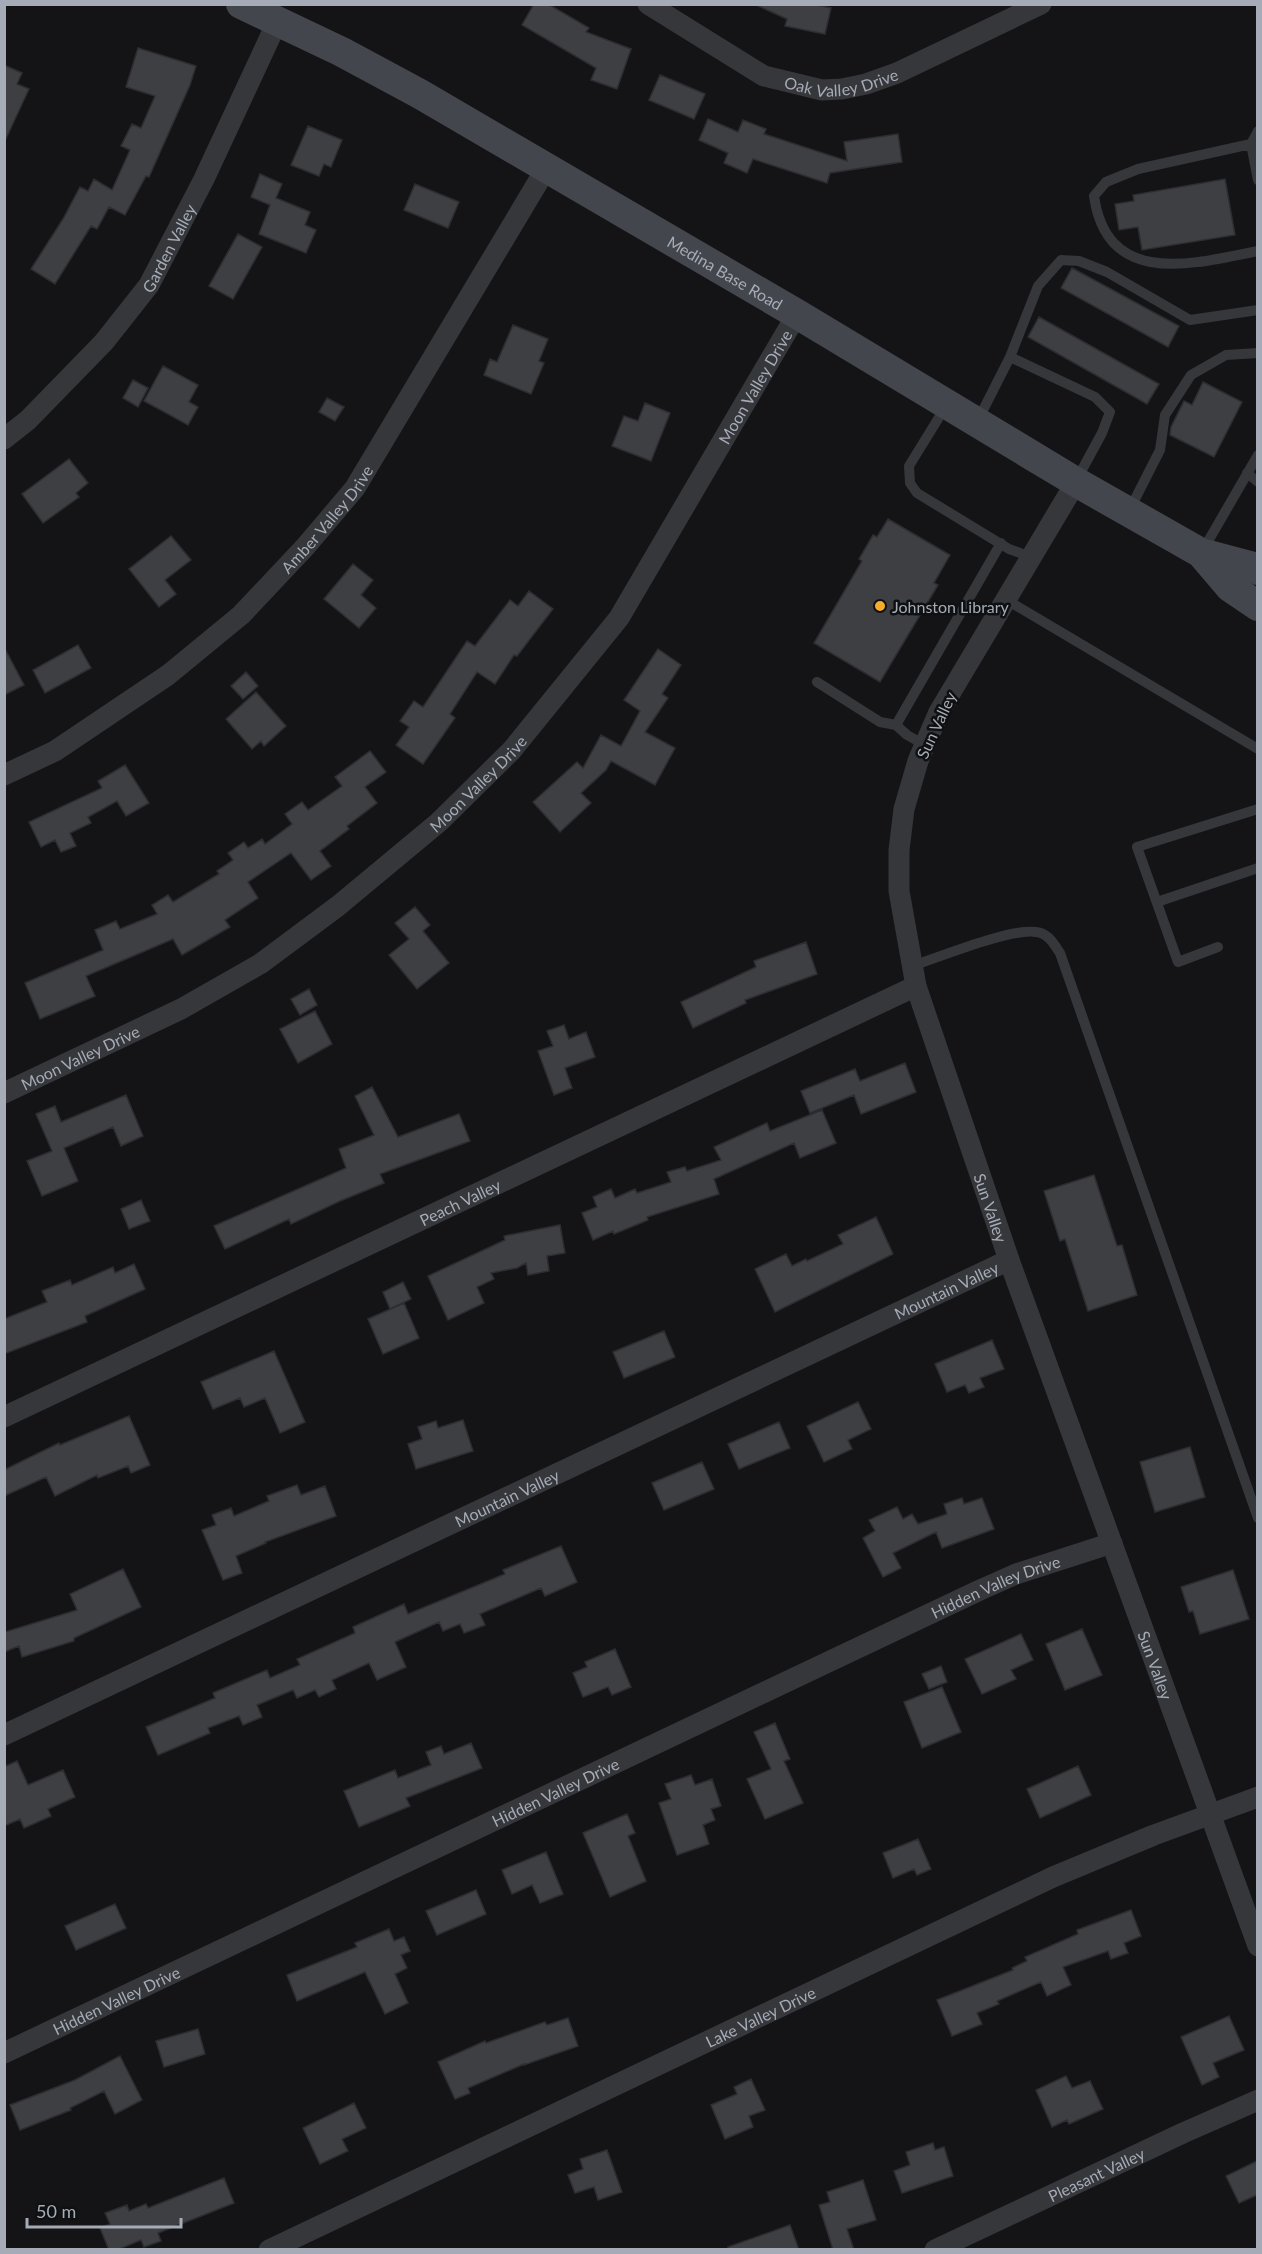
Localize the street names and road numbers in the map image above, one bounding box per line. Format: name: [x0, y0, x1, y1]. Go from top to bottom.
street label: Oak Valley Drive: [783, 64, 900, 100]
street label: Garden Valley: [138, 200, 199, 296]
street label: Medina Base Road: [664, 231, 786, 313]
street label: Moon Valley Drive: [714, 326, 795, 447]
street label: Amber Valley Drive: [277, 461, 376, 576]
street label: Sun Valley: [912, 688, 960, 761]
street label: Moon Valley Drive: [425, 731, 530, 836]
street label: Moon Valley Drive: [18, 1021, 142, 1093]
street label: Sun Valley: [971, 1171, 1012, 1245]
street label: Peach Valley: [416, 1174, 504, 1229]
street label: Mountain Valley: [891, 1257, 1002, 1322]
street label: Mountain Valley: [451, 1464, 563, 1530]
street label: Hidden Valley Drive: [928, 1551, 1062, 1621]
street label: Sun Valley: [1135, 1628, 1177, 1703]
street label: Hidden Valley Drive: [489, 1753, 622, 1830]
street label: Hidden Valley Drive: [49, 1962, 183, 2038]
street label: Lake Valley Drive: [702, 1982, 818, 2051]
street label: Pleasant Valley: [1045, 2143, 1148, 2205]

